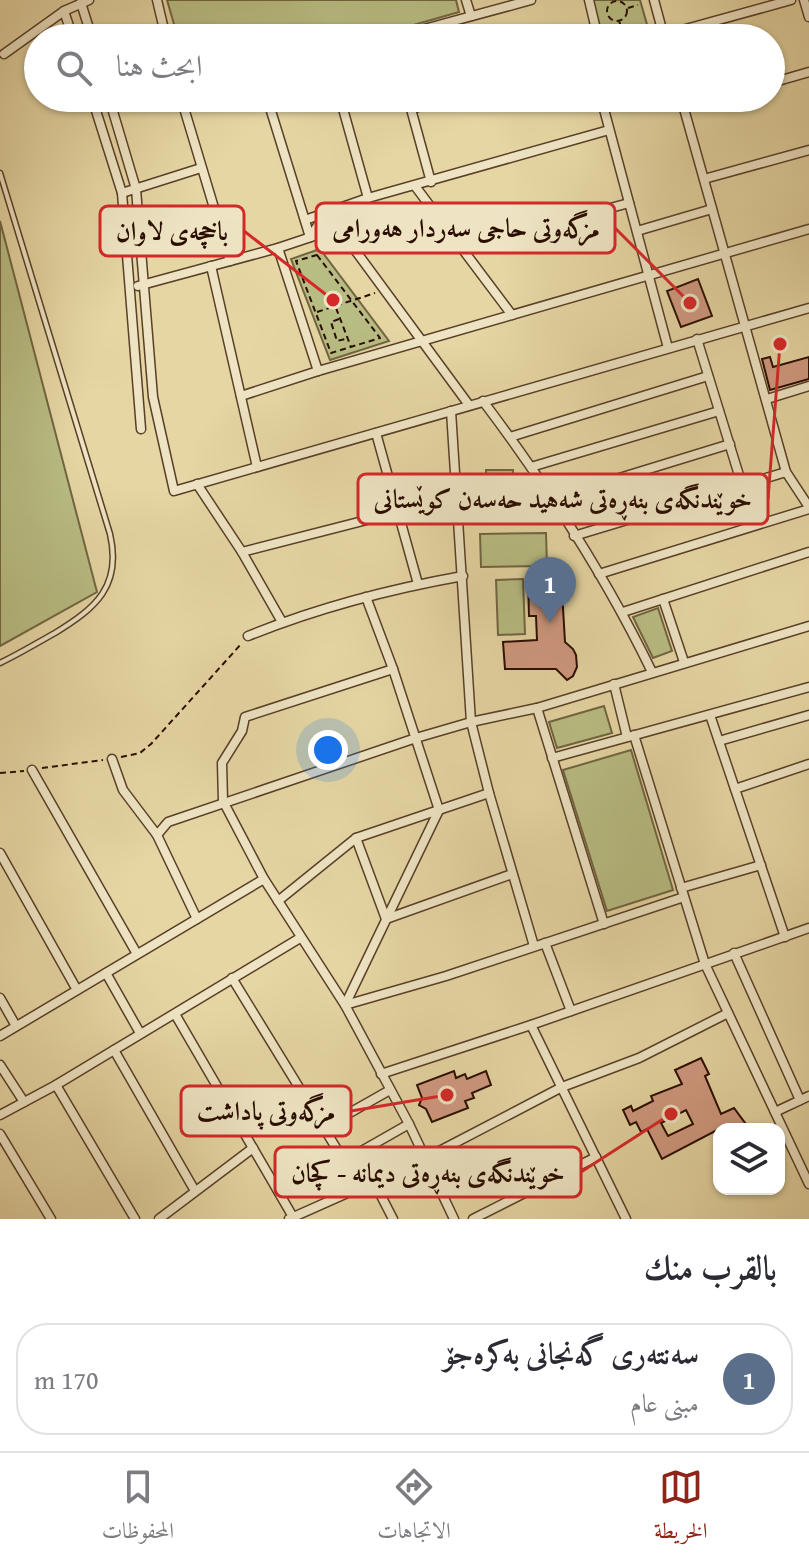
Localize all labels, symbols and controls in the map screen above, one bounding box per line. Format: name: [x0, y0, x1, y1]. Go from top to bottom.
search box: [24, 24, 785, 112]
text: ابحث هنا: [116, 43, 203, 87]
icon: search: [52, 46, 96, 90]
callout: مزگەوتی حاجی سەردار هەورامی: [316, 203, 615, 253]
callout: باخچەی لاوان: [100, 206, 244, 256]
text: مزگەوتی حاجی سەردار هەورامی: [331, 208, 600, 247]
text: باخچەی لاوان: [116, 211, 228, 250]
callout: خوێندنگەی بنەڕەتی شەهید حەسەن کوێستانی: [358, 474, 768, 524]
text: خوێندنگەی بنەڕەتی شەهید حەسەن کوێستانی: [373, 479, 752, 521]
pin: 1: [524, 557, 576, 623]
your location: [308, 730, 348, 770]
callout: مزگەوتی پاداشت: [181, 1086, 351, 1136]
text: مزگەوتی پاداشت: [197, 1091, 335, 1130]
map controls: [713, 1123, 785, 1195]
button: layers: [713, 1123, 785, 1195]
callout: خوێندنگەی بنەڕەتی دیمانە - کچان: [275, 1147, 581, 1197]
text: خوێندنگەی بنەڕەتی دیمانە - کچان: [291, 1153, 565, 1195]
text: بالقرب منك: [644, 1242, 777, 1291]
text: سەنتەری گەنجانی بەکرەجۆ: [443, 1331, 699, 1375]
text: 170 m: [34, 1360, 99, 1399]
text: 1: [742, 1360, 756, 1399]
text: مبنى عام: [630, 1383, 699, 1422]
tab: المحفوظات: [102, 1465, 174, 1552]
tab: الاتجاهات: [377, 1465, 451, 1552]
tab: الخريطة: [654, 1465, 707, 1552]

